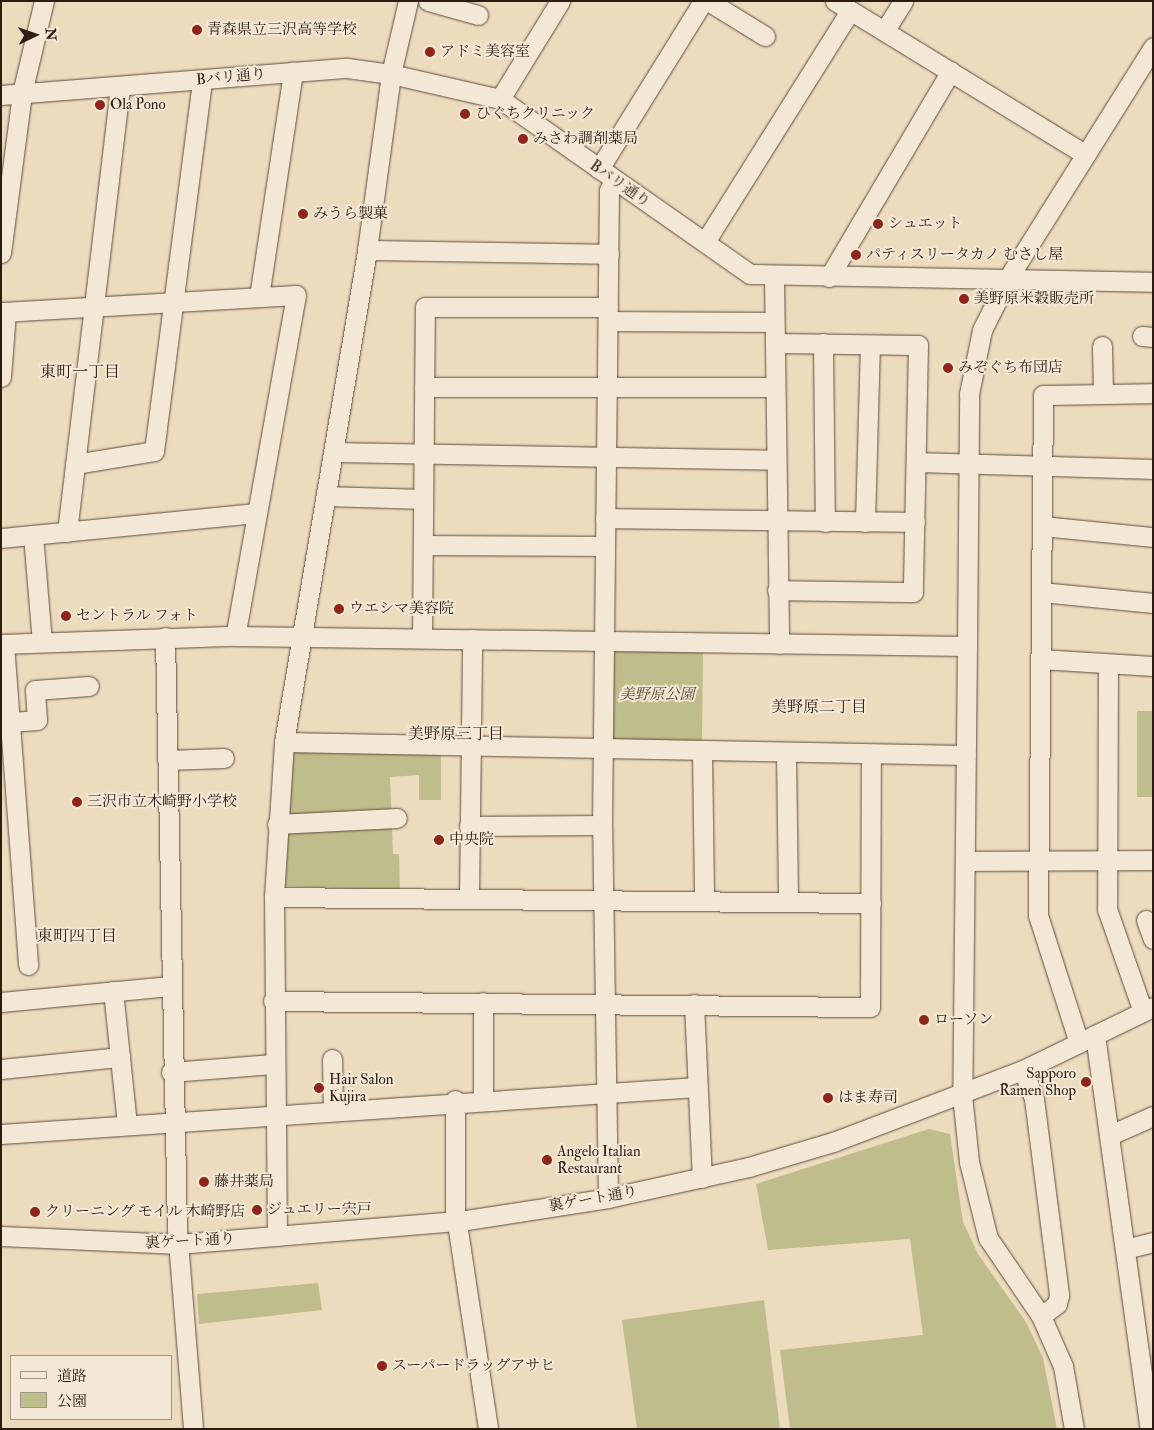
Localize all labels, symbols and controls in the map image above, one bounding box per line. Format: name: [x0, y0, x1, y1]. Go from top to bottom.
north arrow: [10, 10, 60, 60]
place label: 青森県立三沢高等学校: [207, 21, 357, 39]
marker: 青森県立三沢高等学校: [191, 24, 203, 36]
text: N: [42, 27, 59, 41]
place label: アドミ美容室: [440, 43, 530, 61]
marker: アドミ美容室: [424, 46, 436, 58]
street label: Bバリ通り: [195, 65, 267, 89]
place label: Ola Pono: [110, 96, 166, 114]
marker: Ola Pono: [94, 99, 106, 111]
place label: ひぐちクリニック: [476, 105, 596, 123]
marker: ひぐちクリニック: [458, 107, 472, 121]
place label: みさわ調剤薬局: [533, 130, 638, 148]
marker: みさわ調剤薬局: [517, 133, 529, 145]
street label: Bバリ通り: [586, 157, 654, 211]
place label: みうら製菓: [313, 205, 388, 223]
marker: みうら製菓: [297, 208, 309, 220]
place label: シュエット: [888, 215, 963, 233]
marker: シュエット: [872, 218, 884, 230]
place label: パティスリータカノ むさし屋: [866, 246, 1064, 264]
marker: パティスリータカノ むさし屋: [850, 249, 862, 261]
place label: 美野原米穀販売所: [974, 290, 1094, 308]
marker: 美野原米穀販売所: [958, 293, 970, 305]
place label: みぞぐち布団店: [958, 359, 1063, 377]
district label: 東町一丁目: [40, 362, 120, 382]
marker: みぞぐち布団店: [942, 362, 954, 374]
place label: ウエシマ美容院: [349, 600, 454, 618]
marker: ウエシマ美容院: [333, 603, 345, 615]
place label: セントラル フォト: [76, 607, 199, 625]
marker: セントラル フォト: [60, 610, 72, 622]
park label: 美野原公園: [620, 686, 694, 704]
district label: 美野原二丁目: [771, 697, 867, 717]
district label: 美野原三丁目: [408, 724, 504, 744]
place label: 三沢市立木崎野小学校: [87, 793, 237, 811]
marker: 三沢市立木崎野小学校: [71, 796, 83, 808]
place label: 中央院: [449, 831, 494, 849]
marker: 中央院: [433, 834, 445, 846]
district label: 東町四丁目: [37, 926, 117, 946]
place label: ローソン: [934, 1011, 994, 1029]
marker: ローソン: [918, 1014, 930, 1026]
place label: Sapporo Ramen Shop: [999, 1064, 1076, 1099]
place label: Hair Salon Kujira: [329, 1070, 393, 1105]
marker: Sapporo Ramen Shop: [1080, 1076, 1092, 1088]
marker: Hair Salon Kujira: [313, 1082, 325, 1094]
place label: はま寿司: [838, 1089, 898, 1107]
marker: はま寿司: [822, 1092, 834, 1104]
place label: Angelo Italian Restaurant: [557, 1142, 641, 1177]
marker: Angelo Italian Restaurant: [541, 1154, 553, 1166]
place label: 藤井薬局: [214, 1173, 274, 1191]
marker: 藤井薬局: [198, 1176, 210, 1188]
street label: 裏ゲート通り: [547, 1182, 639, 1216]
place label: ジュエリー宍戸: [267, 1201, 372, 1219]
place label: クリーニング モイル 木崎野店: [45, 1203, 246, 1221]
marker: ジュエリー宍戸: [251, 1204, 263, 1216]
marker: クリーニング モイル 木崎野店: [29, 1206, 41, 1218]
street label: 裏ゲート通り: [145, 1230, 235, 1252]
legend: [10, 1355, 172, 1420]
place label: スーパードラッグアサヒ: [392, 1357, 556, 1375]
marker: スーパードラッグアサヒ: [376, 1360, 388, 1372]
text: 道路: [57, 1367, 87, 1386]
text: 公園: [57, 1392, 87, 1411]

